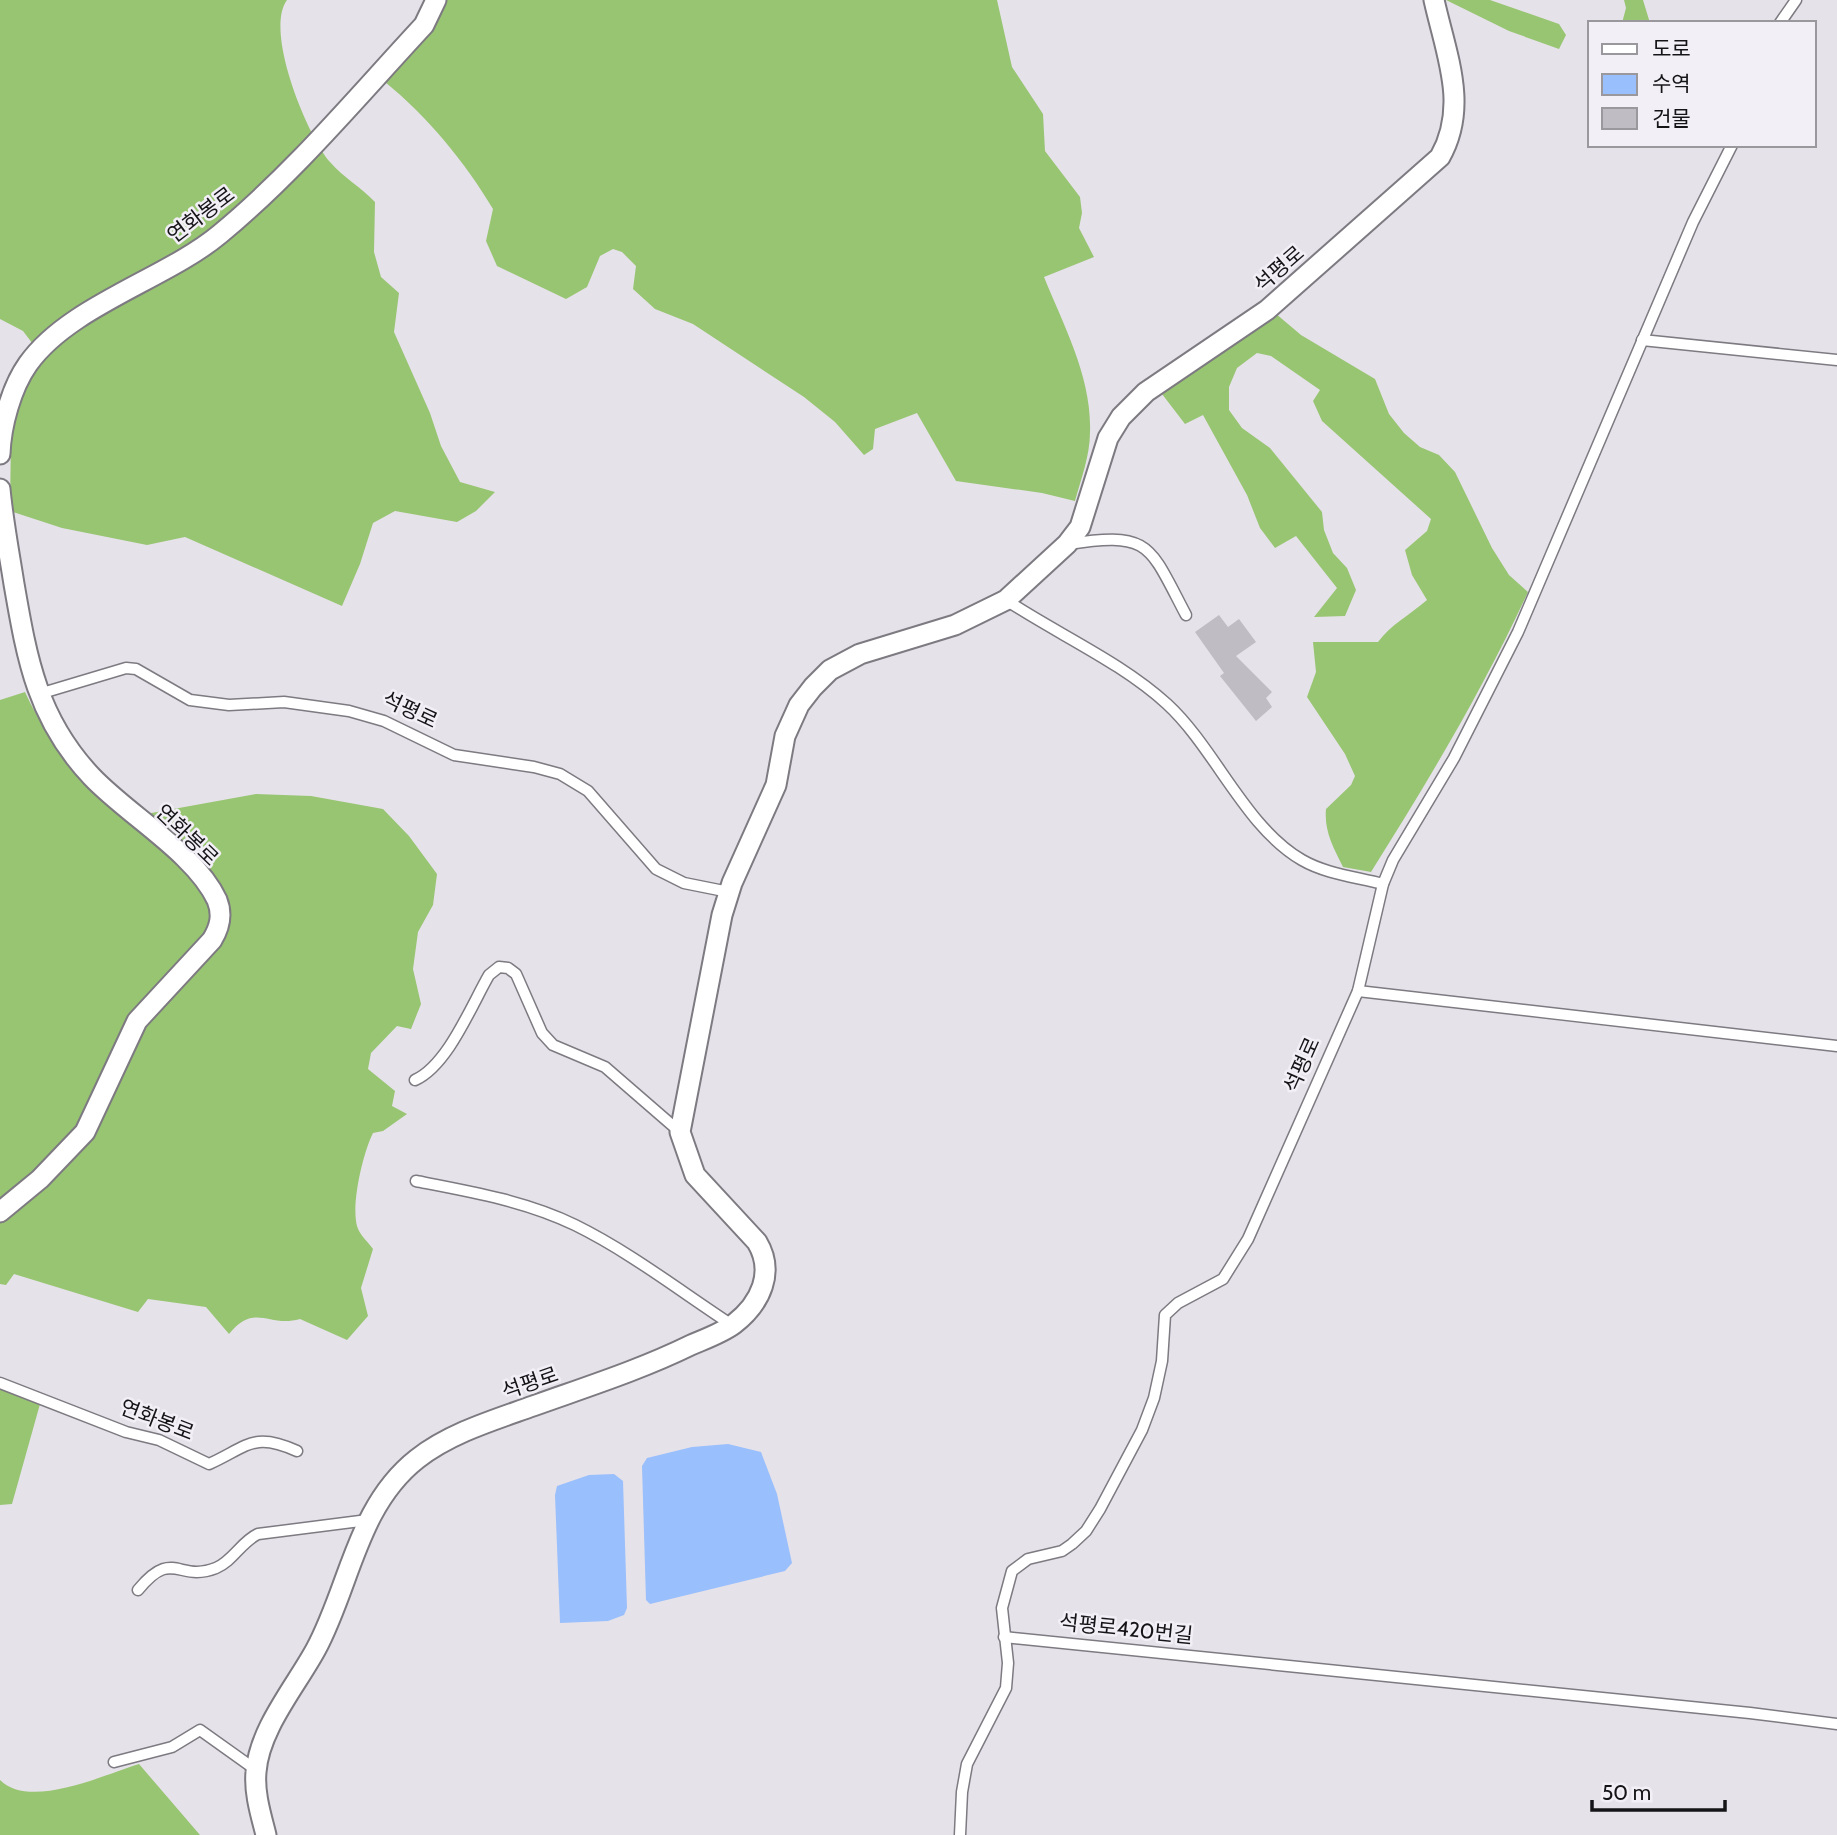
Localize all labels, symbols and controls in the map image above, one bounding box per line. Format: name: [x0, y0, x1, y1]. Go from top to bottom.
legend: [1588, 21, 1816, 147]
text: 도로: [1652, 36, 1691, 61]
text: 수역: [1652, 71, 1691, 96]
text: 건물: [1652, 106, 1691, 131]
street label: 연화봉로: [162, 181, 239, 248]
street label: 석평로: [1249, 240, 1309, 297]
street label: 석평로: [379, 686, 442, 733]
street label: 연화봉로: [151, 799, 224, 870]
street label: 석평로: [1278, 1033, 1325, 1096]
street label: 석평로: [498, 1361, 561, 1404]
street label: 연화봉로: [117, 1394, 198, 1445]
street label: 석평로420번길: [1058, 1609, 1194, 1648]
scale bar: [1592, 1769, 1725, 1813]
text: 50 m: [1602, 1780, 1651, 1805]

